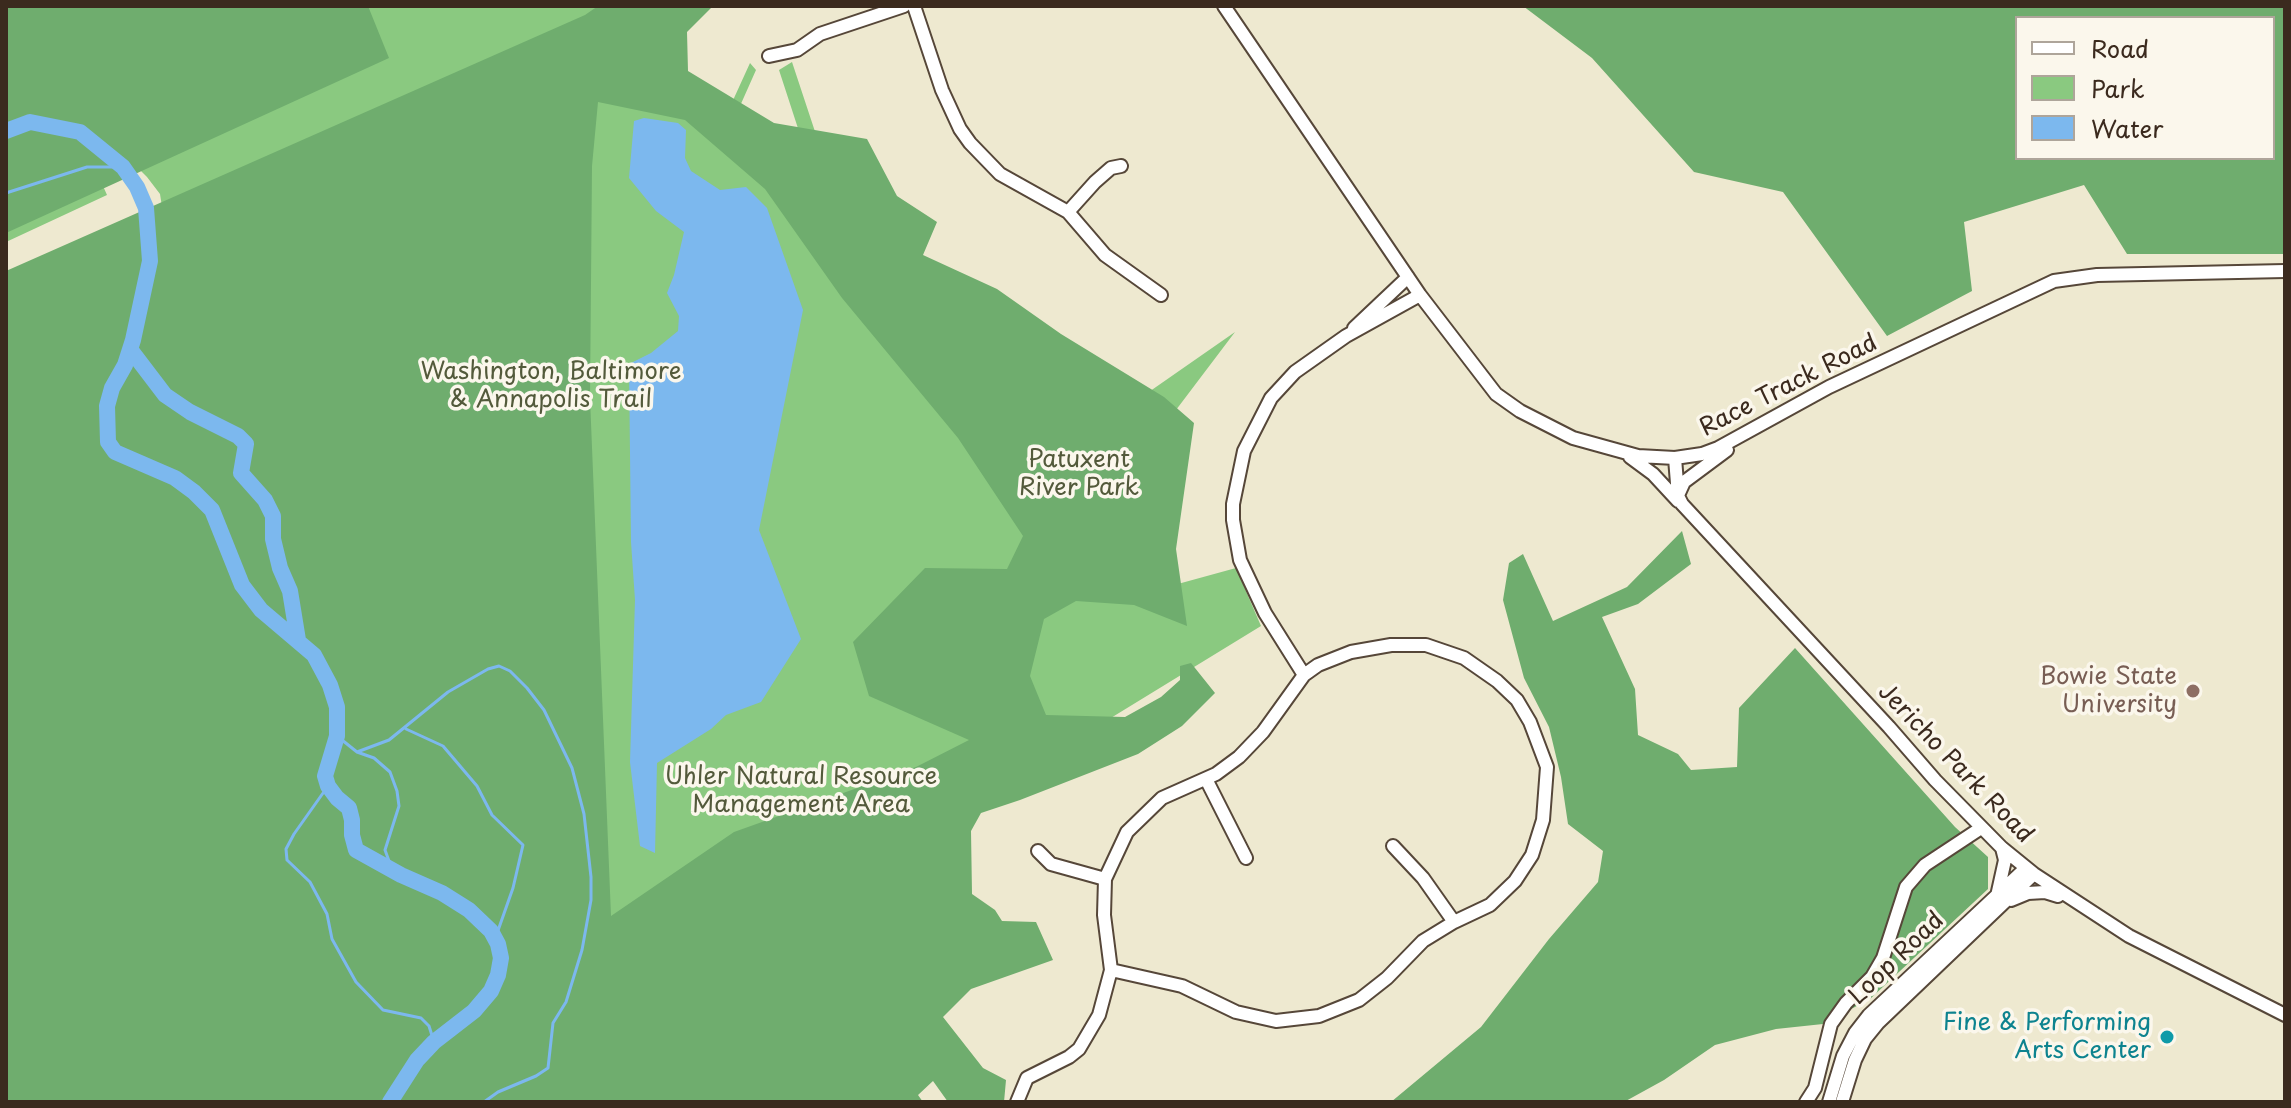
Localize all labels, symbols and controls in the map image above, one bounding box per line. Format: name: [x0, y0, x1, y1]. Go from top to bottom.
legend: [2015, 16, 2275, 160]
text: Road: [2091, 30, 2149, 66]
text: Park: [2091, 70, 2145, 106]
text: Water: [2091, 110, 2163, 146]
street label: Race Track Road: [1695, 329, 1883, 443]
park label: Washington, Baltimore & Annapolis Trail: [421, 358, 681, 414]
park label: Patuxent River Park: [1019, 446, 1139, 502]
place label: Bowie State University: [2040, 663, 2177, 719]
street label: Jericho Park Road: [1871, 678, 2039, 850]
marker: Bowie State University: [2184, 682, 2202, 700]
park label: Uhler Natural Resource Management Area: [665, 763, 937, 819]
street label: Loop Road: [1844, 907, 1950, 1011]
place label: Fine & Performing Arts Center: [1943, 1009, 2151, 1065]
marker: Fine & Performing Arts Center: [2158, 1028, 2176, 1046]

